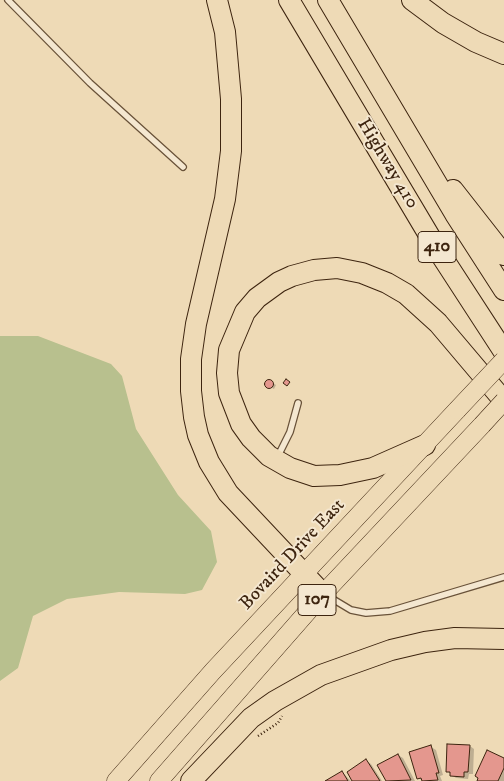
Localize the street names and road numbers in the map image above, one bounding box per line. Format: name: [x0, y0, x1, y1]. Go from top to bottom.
street label: Highway 410: [351, 115, 423, 213]
road number: 410: [418, 232, 456, 262]
street label: Bovaird Drive East: [236, 495, 350, 615]
road number: 107: [298, 584, 336, 616]

